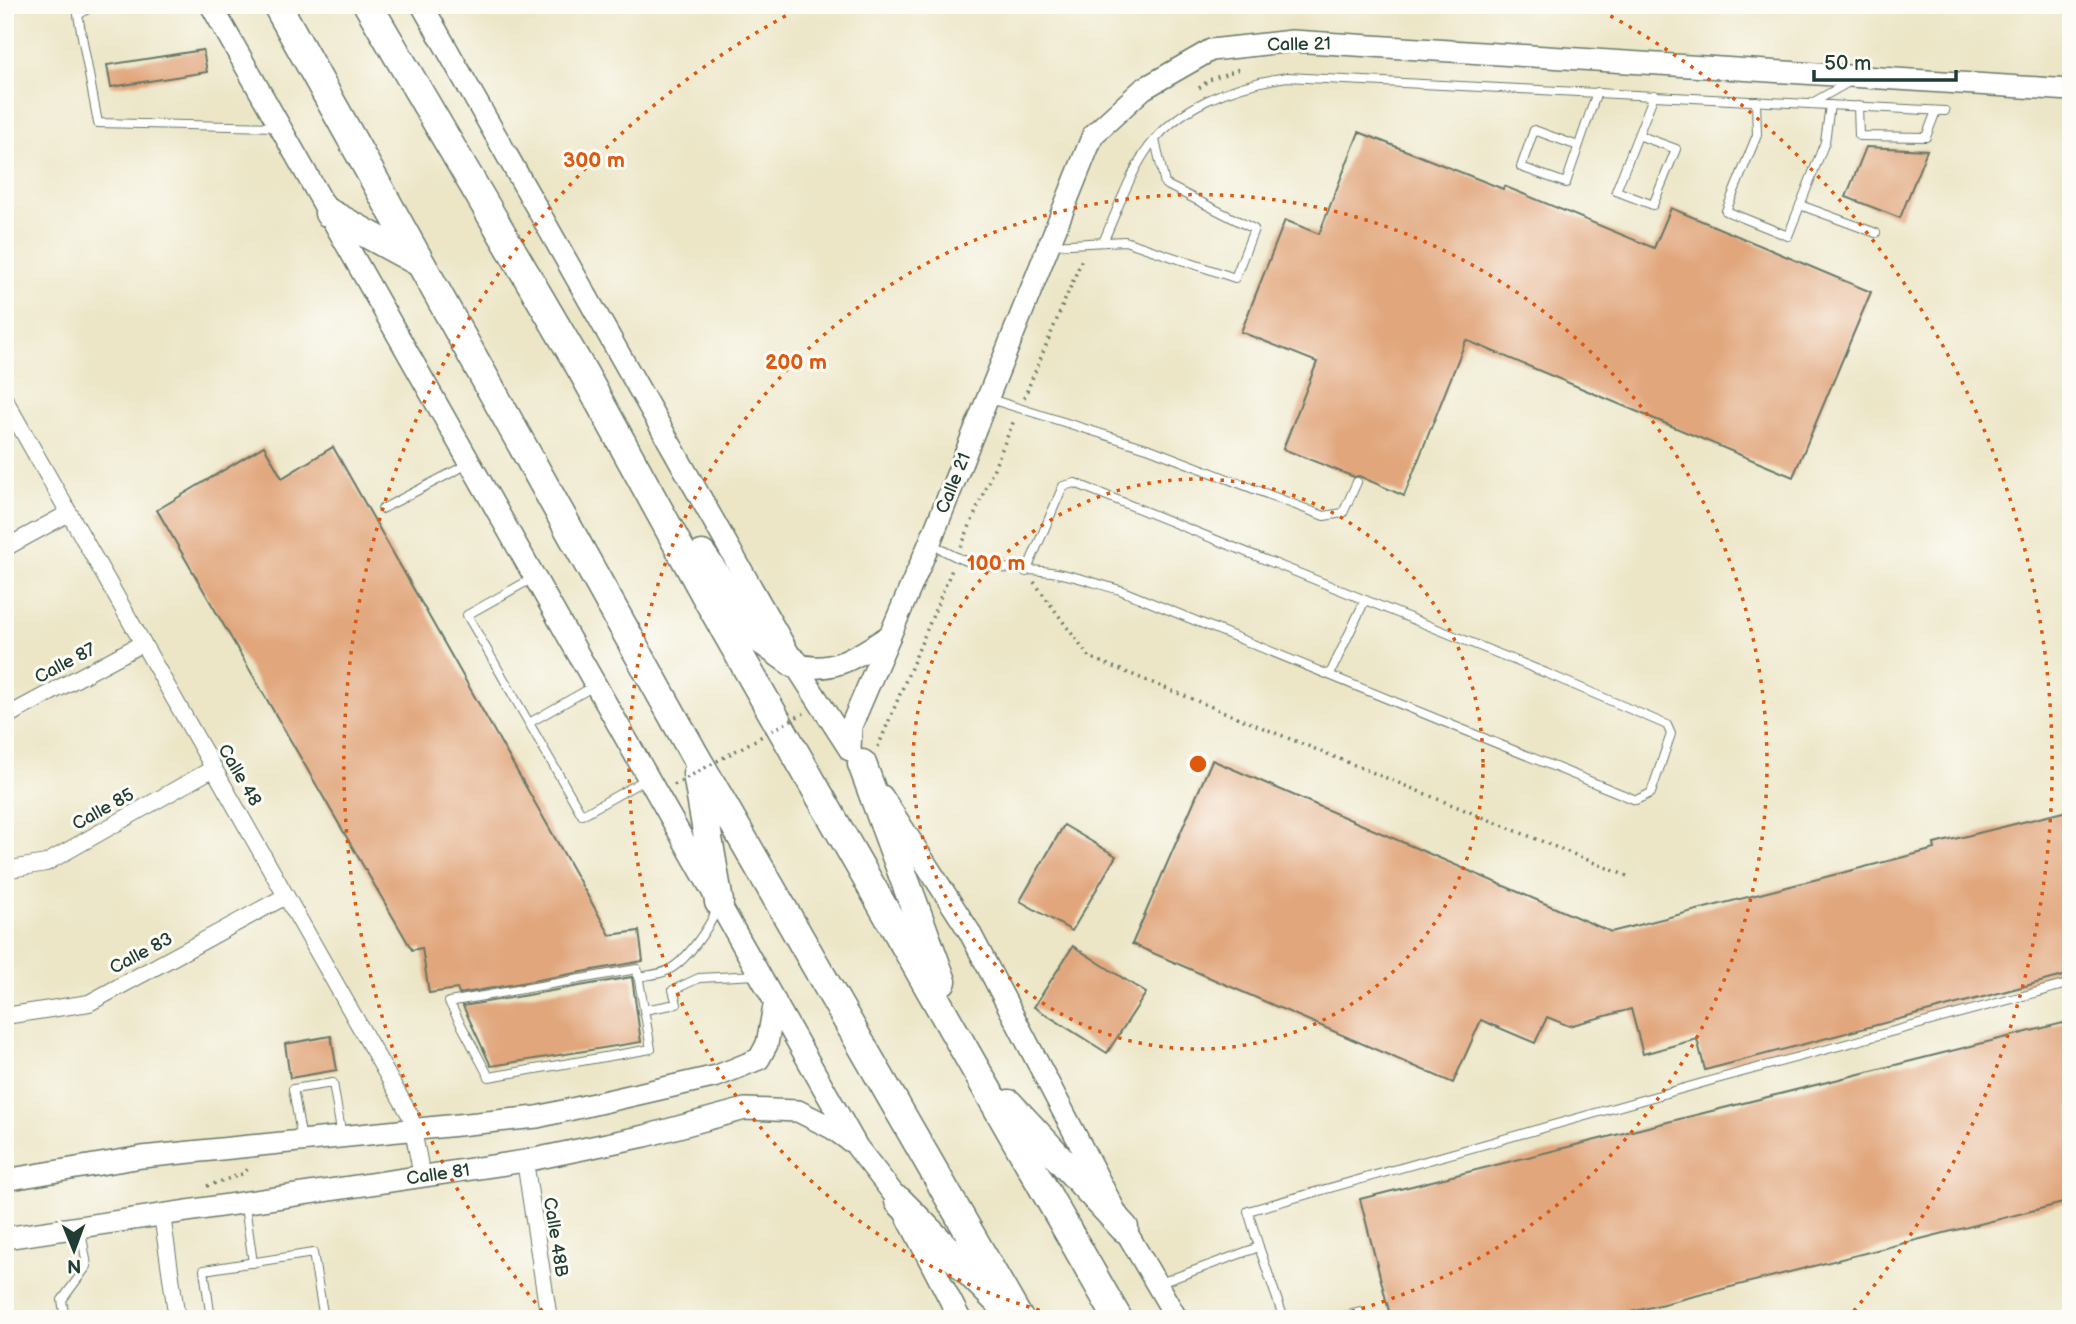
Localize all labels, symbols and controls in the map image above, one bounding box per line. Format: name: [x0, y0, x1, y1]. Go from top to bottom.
street label: Calle 21: [1267, 33, 1331, 56]
scale bar: [1814, 38, 1955, 82]
text: 50 m: [1824, 51, 1871, 76]
text: 300 m: [563, 148, 625, 173]
text: 200 m: [765, 350, 827, 375]
street label: Calle 21: [932, 450, 975, 517]
text: 100 m: [967, 551, 1025, 576]
street label: Calle 87: [31, 639, 99, 688]
street label: Calle 48: [213, 741, 266, 810]
centre of rings: [1186, 752, 1210, 776]
street label: Calle 85: [69, 784, 138, 835]
street label: Calle 83: [106, 928, 176, 979]
street label: Calle 81: [405, 1160, 471, 1189]
street label: Calle 48B: [539, 1196, 572, 1278]
north arrow: [38, 1216, 108, 1286]
text: N: [67, 1254, 82, 1277]

